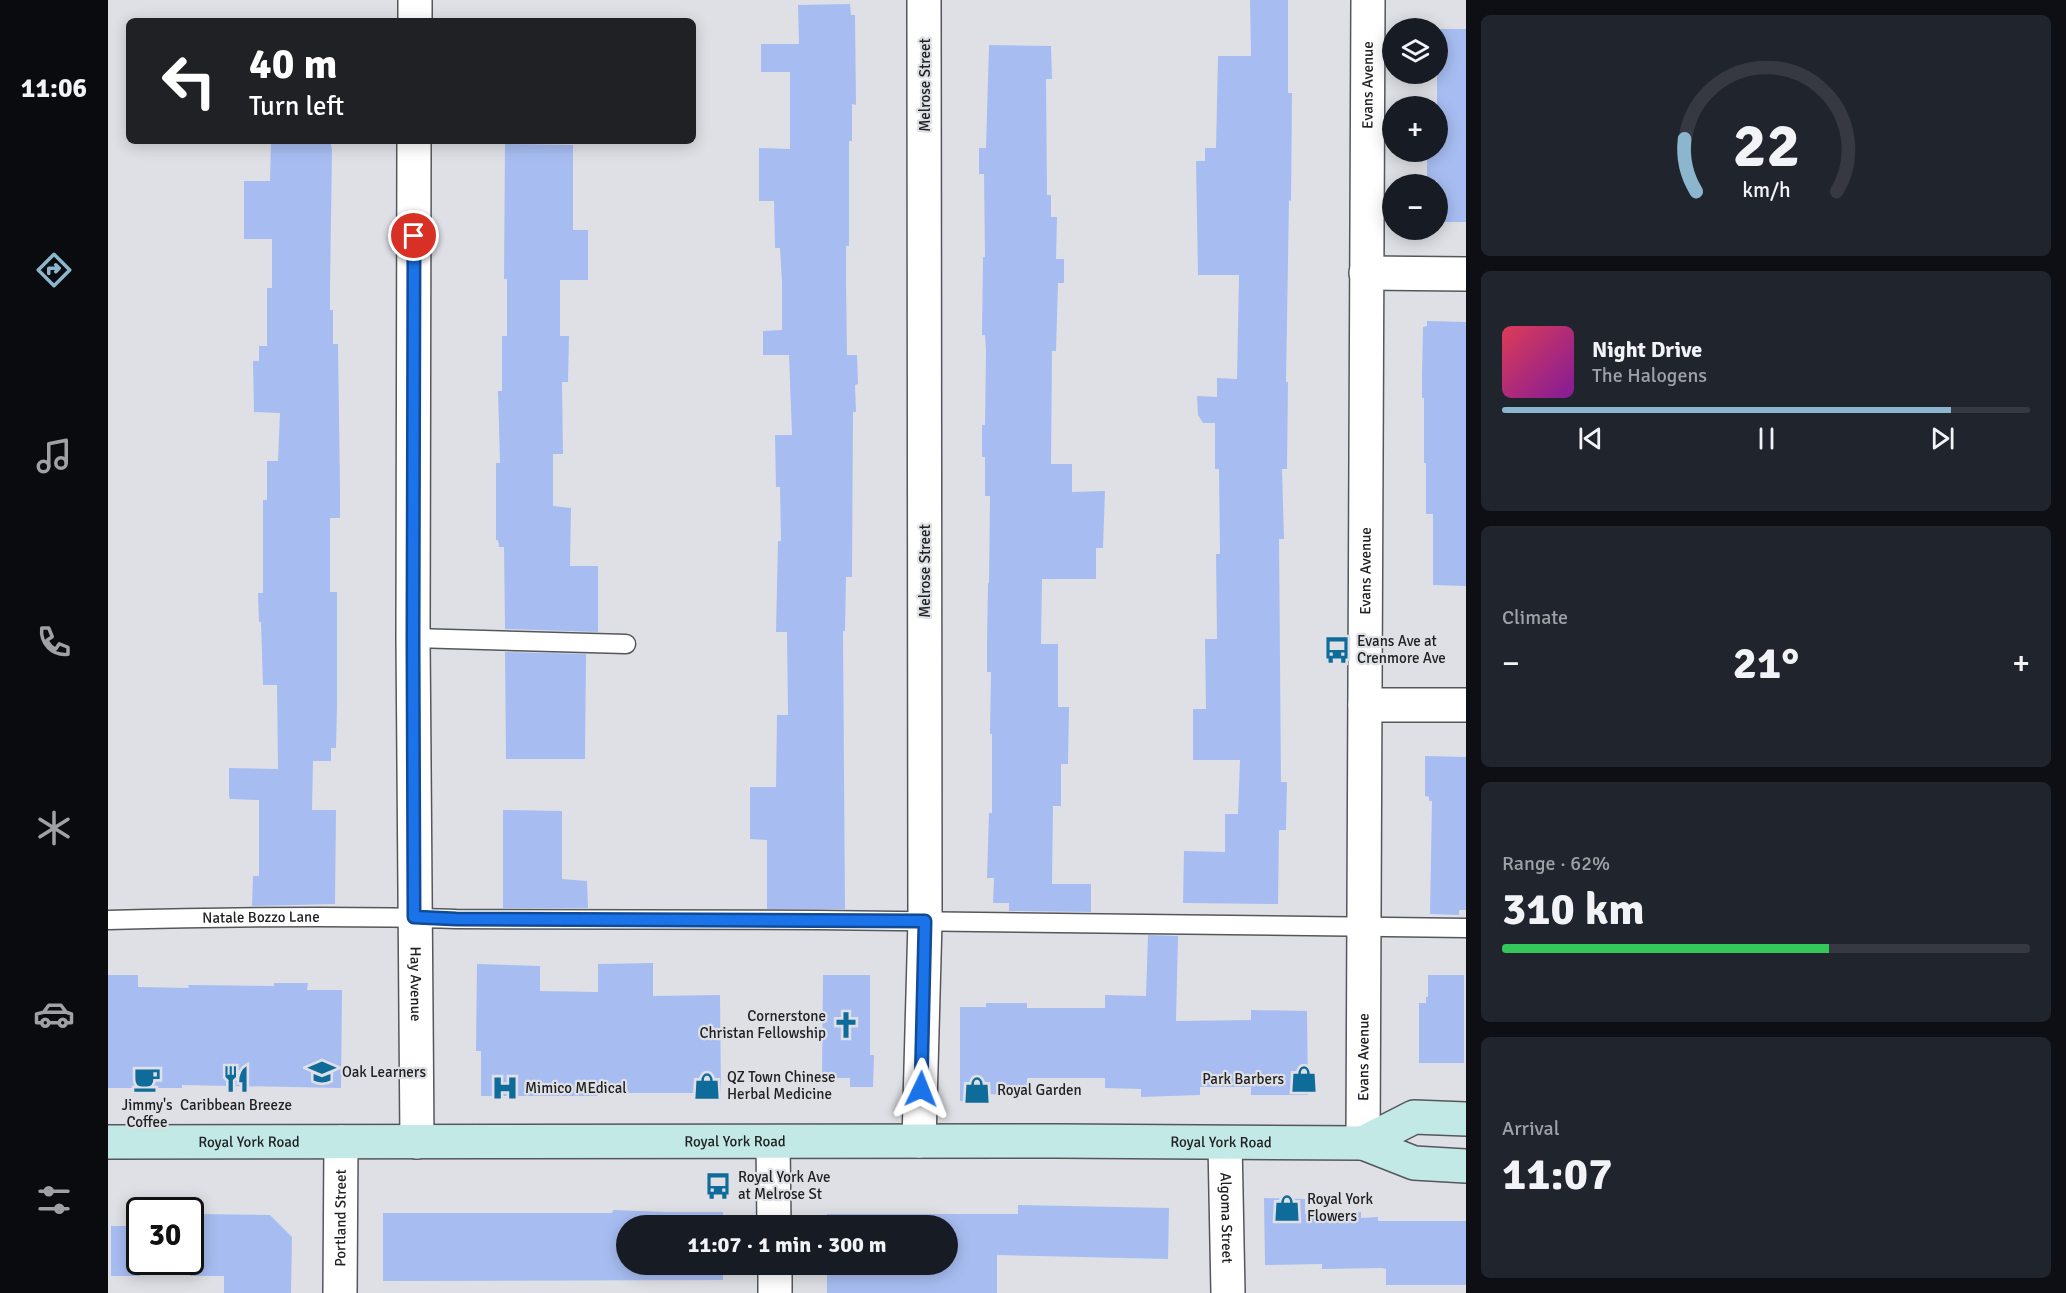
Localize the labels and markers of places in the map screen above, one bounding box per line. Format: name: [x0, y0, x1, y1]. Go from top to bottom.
pin: [388, 210, 439, 261]
place label: Evans Ave at Crenmore Ave: [1357, 632, 1446, 667]
bus stop icon: Evans Ave at Crenmore Ave: [1322, 635, 1352, 665]
place label: Cornerstone Christan Fellowship: [699, 1007, 826, 1042]
church icon: Cornerstone Christan Fellowship: [831, 1010, 861, 1040]
school or university icon: Oak Learners: [307, 1057, 337, 1087]
place label: Oak Learners: [342, 1063, 426, 1081]
cafe icon: Jimmy's Coffee: [132, 1064, 162, 1094]
restaurant icon: Caribbean Breeze: [221, 1064, 251, 1094]
shop icon: Park Barbers: [1289, 1064, 1319, 1094]
place label: QZ Town Chinese Herbal Medicine: [727, 1068, 835, 1103]
place label: Park Barbers: [1202, 1070, 1284, 1088]
shop icon: QZ Town Chinese Herbal Medicine: [692, 1071, 722, 1101]
hospital icon: Mimico MEdical: [490, 1073, 520, 1103]
shop icon: Royal Garden: [962, 1075, 992, 1105]
place label: Mimico MEdical: [525, 1079, 627, 1097]
place label: Royal Garden: [997, 1081, 1082, 1099]
place label: Jimmy's Coffee: [121, 1096, 173, 1131]
place label: Caribbean Breeze: [180, 1096, 292, 1114]
place label: Royal York Ave at Melrose St: [738, 1168, 830, 1203]
bus stop icon: Royal York Ave at Melrose St: [703, 1171, 733, 1201]
place label: Royal York Flowers: [1307, 1190, 1374, 1225]
shop icon: Royal York Flowers: [1272, 1193, 1302, 1223]

